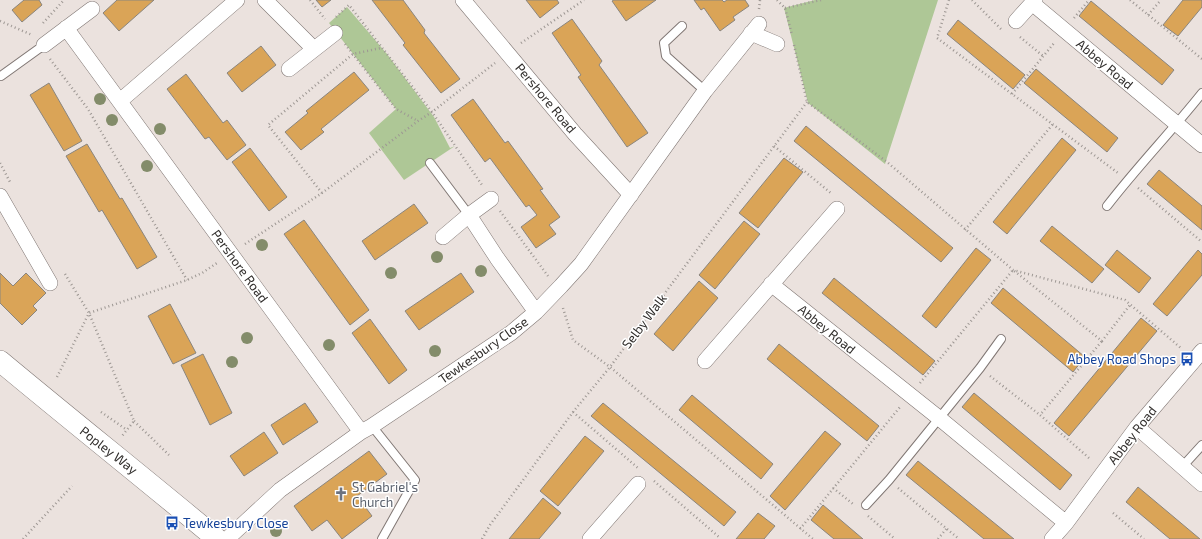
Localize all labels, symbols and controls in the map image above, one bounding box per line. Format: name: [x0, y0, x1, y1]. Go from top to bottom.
street label: Abbey Road: [1073, 36, 1137, 92]
street label: Pershore Road: [512, 60, 580, 136]
street label: Pershore Road: [208, 226, 272, 306]
street label: Selby Walk: [618, 290, 670, 352]
street label: Abbey Road: [795, 301, 859, 357]
street label: Tewkesbury Close: [435, 313, 531, 387]
place label: Abbey Road Shops: [1067, 351, 1176, 367]
bus stop icon: Abbey Road Shops: [1179, 351, 1195, 367]
street label: Abbey Road: [1104, 403, 1160, 467]
street label: Popley Way: [77, 423, 141, 478]
place label: St Gabriel's Church: [352, 479, 418, 510]
church icon: St Gabriel's Church: [333, 486, 349, 502]
bus stop icon: Tewkesbury Close: [164, 515, 180, 531]
place label: Tewkesbury Close: [183, 515, 289, 531]

